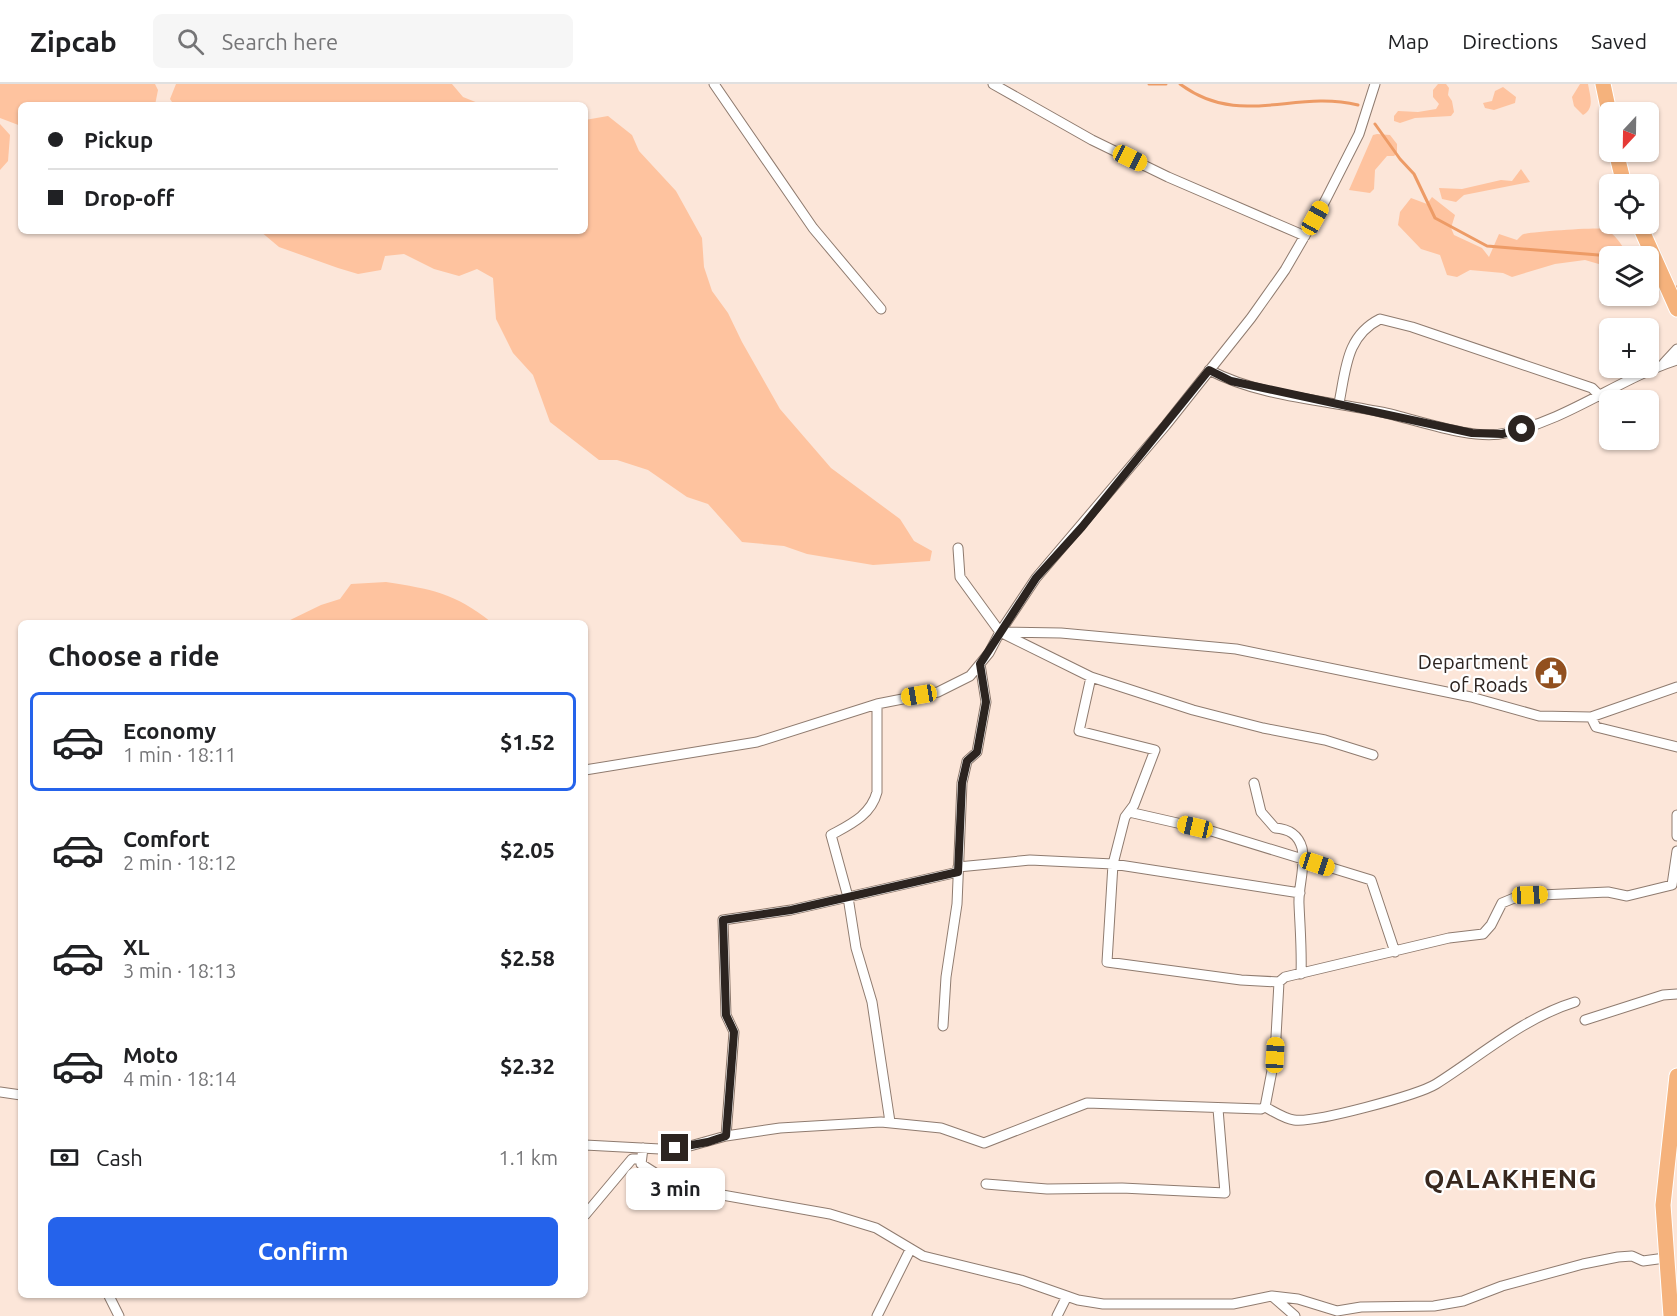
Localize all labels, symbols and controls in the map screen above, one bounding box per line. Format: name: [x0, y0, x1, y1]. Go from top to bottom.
search box: [153, 14, 573, 68]
icon: search: [174, 25, 207, 58]
text: Zipcab: [30, 26, 117, 57]
text: Search here: [222, 29, 338, 54]
text: Map: [1388, 29, 1429, 53]
text: Directions: [1462, 29, 1558, 53]
text: Saved: [1591, 29, 1647, 53]
north arrow: [1599, 102, 1659, 162]
map controls: [1599, 102, 1659, 450]
text: Pickup: [84, 127, 153, 152]
car: [1110, 142, 1150, 174]
button: locate: [1599, 174, 1659, 234]
text: Drop-off: [84, 185, 174, 210]
car: [1298, 198, 1332, 238]
button: layers: [1599, 246, 1659, 306]
button: +: [1599, 318, 1659, 378]
button: −: [1599, 390, 1659, 450]
route start: [1508, 415, 1535, 442]
text: Choose a ride: [48, 641, 220, 671]
place label: Department of Roads: [1418, 650, 1528, 696]
public building icon: Department of Roads: [1533, 655, 1569, 691]
car: [900, 683, 938, 707]
icon: car: [51, 715, 105, 769]
text: Economy: [123, 718, 216, 743]
text: $1.52: [500, 729, 555, 754]
text: 1 min · 18:11: [123, 743, 237, 766]
car: [1175, 814, 1215, 840]
icon: car: [51, 823, 105, 877]
text: Comfort: [123, 826, 210, 851]
text: $2.05: [500, 837, 555, 862]
car: [1297, 850, 1337, 878]
text: 2 min · 18:12: [123, 851, 237, 874]
car: [1512, 885, 1548, 905]
icon: car: [51, 931, 105, 985]
text: XL: [123, 934, 150, 959]
text: $2.58: [500, 945, 555, 970]
text: 3 min · 18:13: [123, 959, 237, 982]
car: [1265, 1037, 1285, 1073]
icon: car: [51, 1039, 105, 1093]
text: Moto: [123, 1042, 178, 1067]
text: $2.32: [500, 1053, 555, 1078]
text: 4 min · 18:14: [123, 1067, 237, 1090]
route end: [661, 1134, 688, 1161]
icon: cash: [48, 1141, 81, 1174]
text: Cash: [96, 1145, 143, 1170]
text: 1.1 km: [499, 1146, 558, 1169]
district label: QALAKHENG: [1424, 1164, 1598, 1193]
callout: 3 min: [626, 1169, 724, 1211]
text: 3 min: [650, 1177, 701, 1200]
button: Confirm: [48, 1217, 558, 1286]

